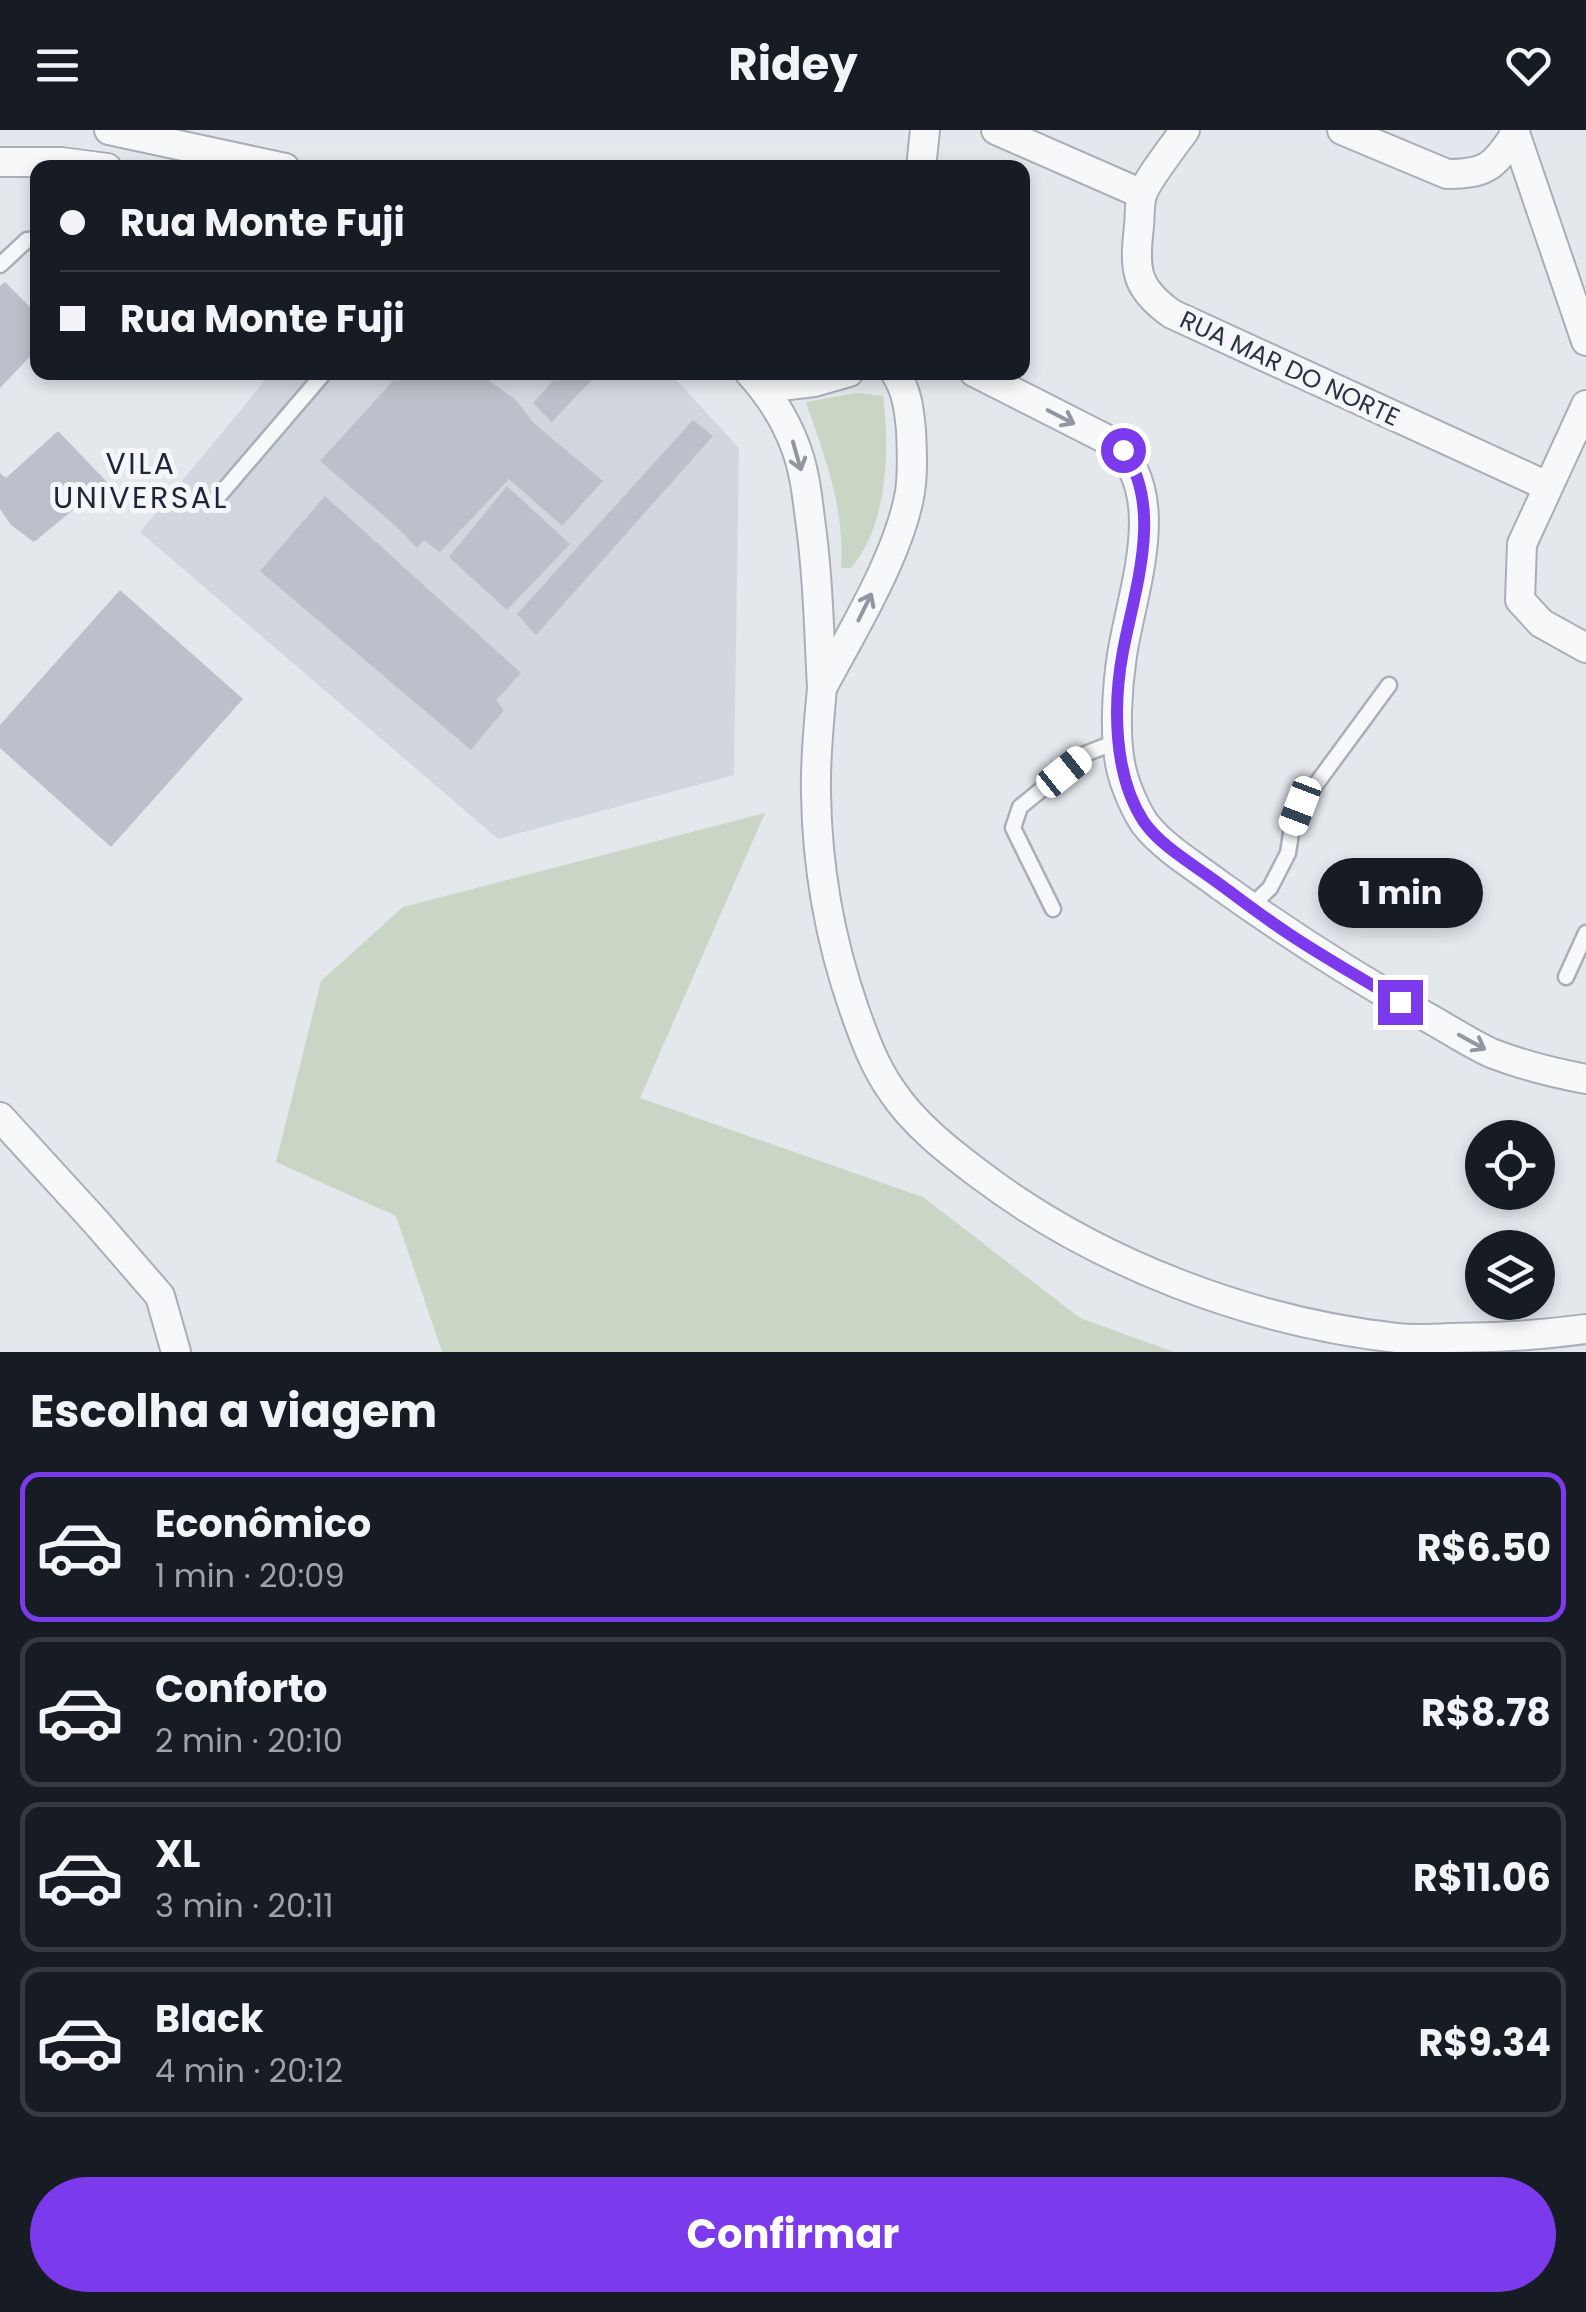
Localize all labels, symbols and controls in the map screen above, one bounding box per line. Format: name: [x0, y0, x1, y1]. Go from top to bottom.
text: Ridey: [728, 33, 858, 96]
icon: menu: [30, 38, 85, 93]
icon: heart: [1501, 38, 1556, 93]
text: Rua Monte Fuji: [120, 196, 405, 249]
text: Rua Monte Fuji: [120, 292, 405, 345]
street label: RUA MAR DO NORTE: [1174, 302, 1405, 435]
one-way arrow: [1046, 408, 1076, 427]
route start: [1101, 428, 1146, 473]
one-way arrow: [789, 439, 807, 471]
district label: VILA UNIVERSAL: [53, 442, 229, 519]
one-way arrow: [856, 593, 875, 623]
car: [1031, 741, 1097, 803]
car: [1275, 773, 1325, 839]
callout: 1 min: [1318, 857, 1482, 927]
text: 1 min: [1359, 870, 1442, 915]
route end: [1378, 980, 1423, 1025]
one-way arrow: [1457, 1033, 1486, 1053]
map controls: [1465, 1120, 1555, 1320]
button: locate: [1465, 1120, 1555, 1210]
button: layers: [1465, 1230, 1555, 1320]
text: Escolha a viagem: [30, 1380, 437, 1443]
text: Econômico: [155, 1497, 371, 1550]
icon: car: [35, 1502, 125, 1592]
text: R$6.50: [1417, 1521, 1551, 1574]
text: 1 min · 20:09: [155, 1553, 345, 1598]
text: Conforto: [155, 1662, 328, 1715]
icon: car: [35, 1667, 125, 1757]
text: R$8.78: [1421, 1686, 1551, 1739]
text: 2 min · 20:10: [155, 1718, 343, 1763]
text: XL: [155, 1827, 200, 1880]
icon: car: [35, 1832, 125, 1922]
text: R$11.06: [1413, 1851, 1551, 1904]
text: 3 min · 20:11: [155, 1883, 333, 1928]
text: Black: [155, 1992, 264, 2045]
icon: car: [35, 1997, 125, 2087]
text: R$9.34: [1418, 2016, 1551, 2069]
text: 4 min · 20:12: [155, 2048, 343, 2093]
button: Confirmar: [30, 2177, 1556, 2292]

